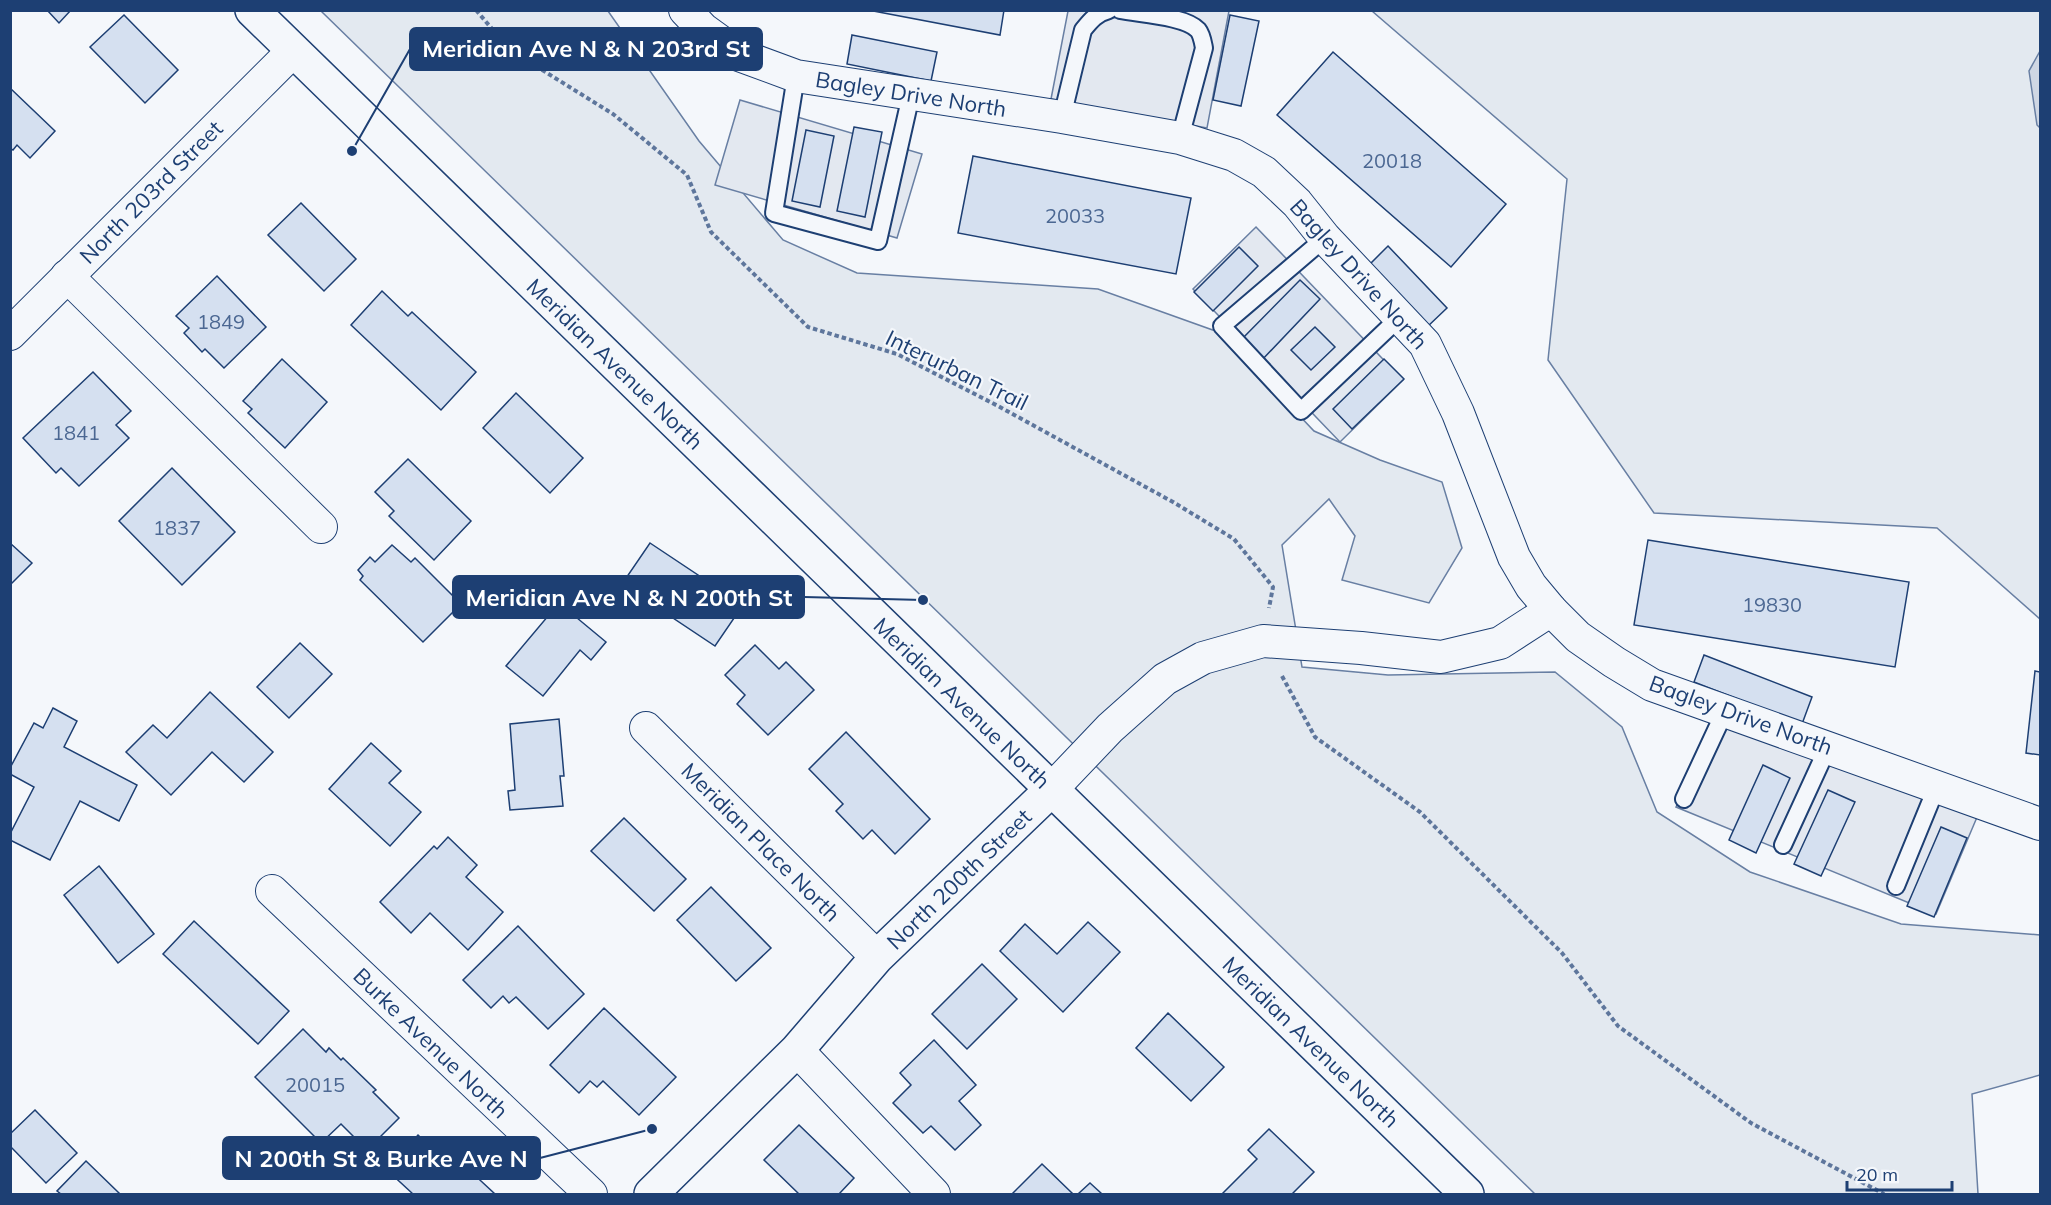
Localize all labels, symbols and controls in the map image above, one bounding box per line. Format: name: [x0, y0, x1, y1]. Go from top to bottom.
callout: Meridian Ave N & N 203rd St: [410, 28, 762, 70]
text: Meridian Ave N & N 203rd St: [422, 33, 750, 63]
street label: Bagley Drive North: [814, 65, 1008, 123]
street label: North 203rd Street: [74, 114, 229, 269]
house number: 20018: [1362, 148, 1422, 173]
street label: Bagley Drive North: [1284, 193, 1434, 355]
house number: 20033: [1045, 203, 1105, 228]
street label: Meridian Avenue North: [521, 272, 709, 456]
house number: 1849: [197, 309, 245, 334]
street label: Interurban Trail: [881, 323, 1033, 417]
house number: 1841: [52, 420, 100, 445]
house number: 1837: [153, 515, 201, 540]
callout: Meridian Ave N & N 200th St: [453, 576, 804, 618]
text: Meridian Ave N & N 200th St: [466, 582, 792, 612]
house number: 19830: [1742, 592, 1802, 617]
street label: Meridian Avenue North: [868, 611, 1056, 795]
street label: Bagley Drive North: [1646, 669, 1836, 761]
street label: Meridian Place North: [676, 757, 846, 927]
street label: North 200th Street: [881, 802, 1038, 955]
street label: Meridian Avenue North: [1217, 950, 1405, 1134]
street label: Burke Avenue North: [348, 962, 514, 1124]
house number: 20015: [285, 1072, 345, 1097]
callout: N 200th St & Burke Ave N: [223, 1137, 540, 1179]
text: N 200th St & Burke Ave N: [234, 1143, 528, 1173]
scale bar: [1847, 1154, 1952, 1192]
text: 20 m: [1856, 1163, 1898, 1186]

